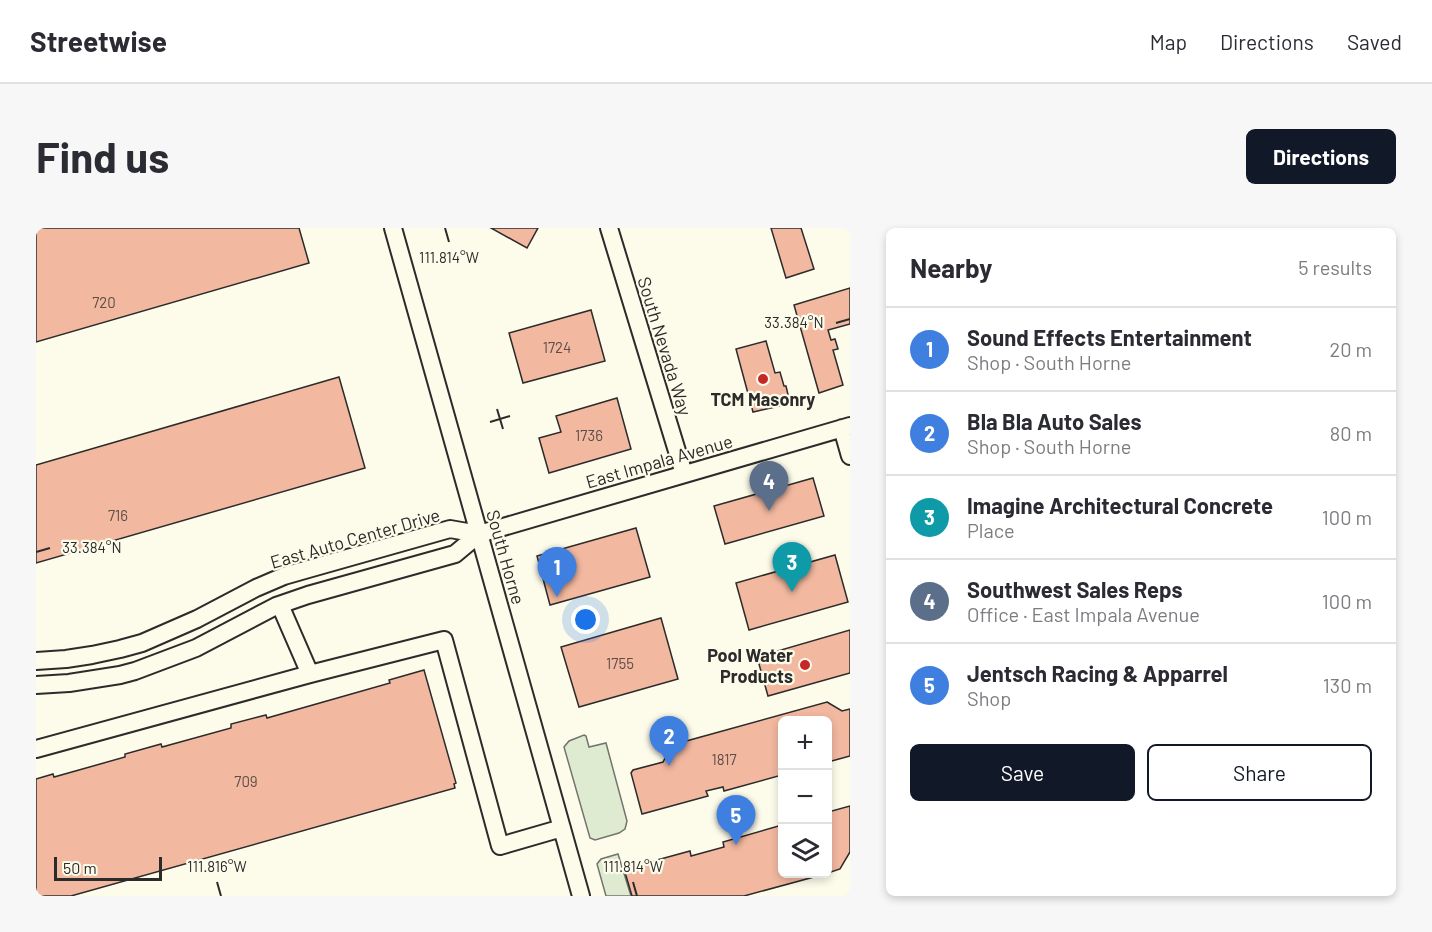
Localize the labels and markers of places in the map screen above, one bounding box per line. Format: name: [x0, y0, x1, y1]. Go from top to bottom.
marker: TCM Masonry: [756, 372, 770, 386]
place label: TCM Masonry: [711, 388, 815, 410]
pin: 4: [750, 462, 788, 511]
pin: 3: [772, 542, 812, 592]
pin: 1: [538, 548, 576, 597]
place label: Pool Water Products: [707, 644, 793, 687]
marker: Pool Water Products: [798, 658, 812, 672]
pin: 2: [650, 716, 688, 766]
pin: 5: [716, 796, 756, 845]

